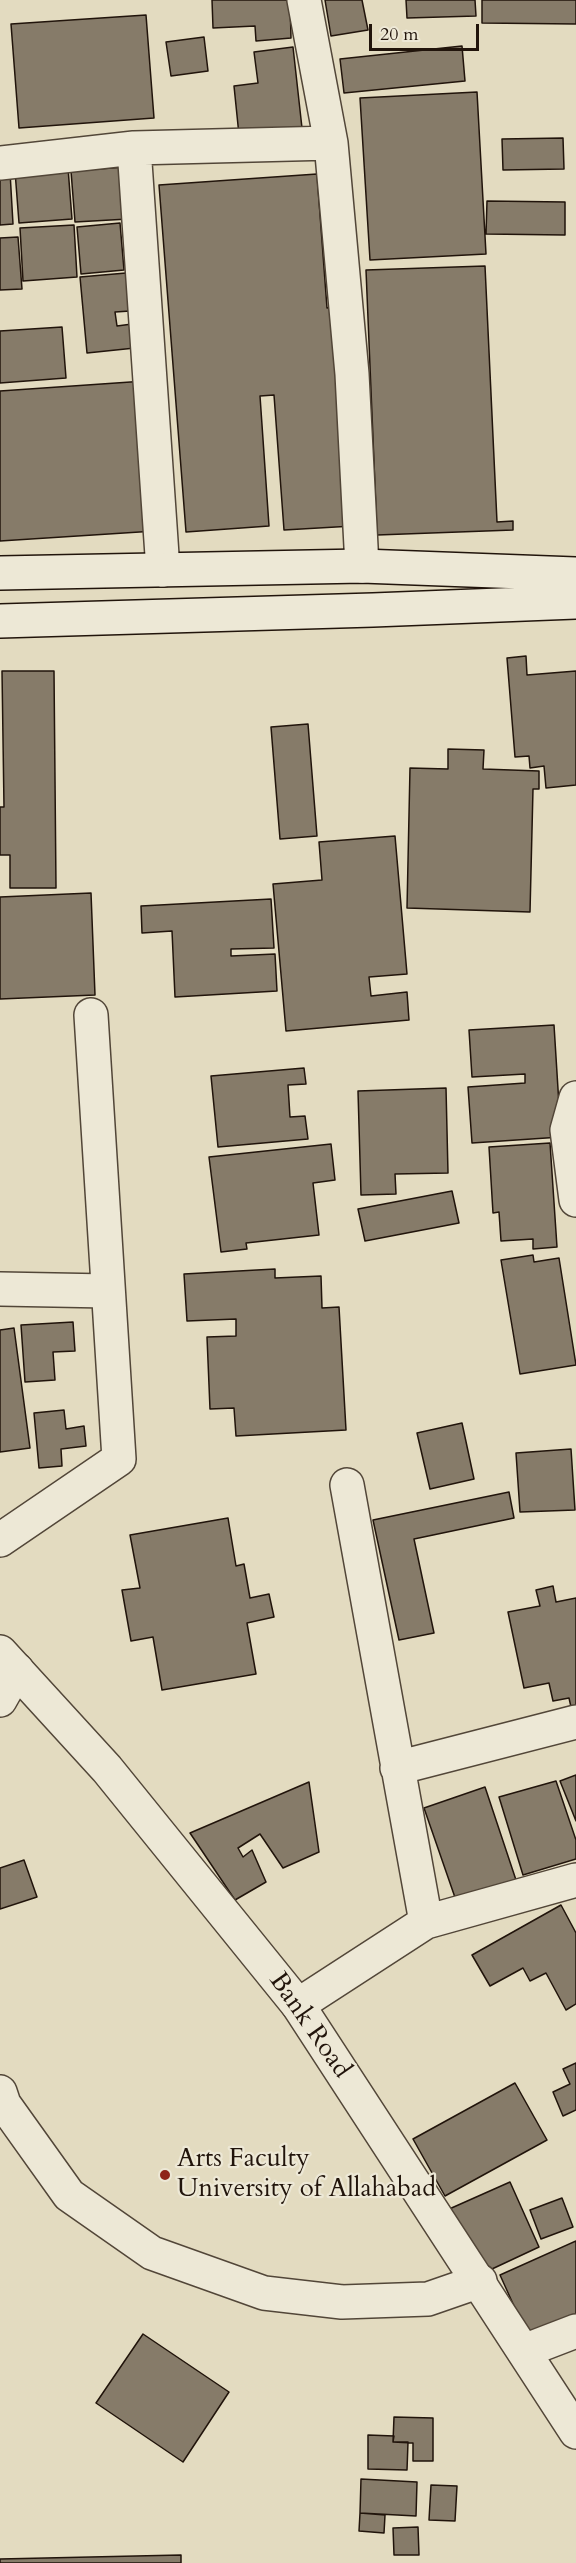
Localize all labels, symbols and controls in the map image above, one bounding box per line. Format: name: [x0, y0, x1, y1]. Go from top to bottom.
scale bar: [372, 12, 482, 50]
text: 20 m: [380, 22, 419, 47]
street label: Bank Road: [261, 1967, 357, 2085]
place label: Arts Faculty University of Allahabad: [177, 2144, 436, 2206]
marker: Arts Faculty University of Allahabad: [158, 2168, 172, 2182]

